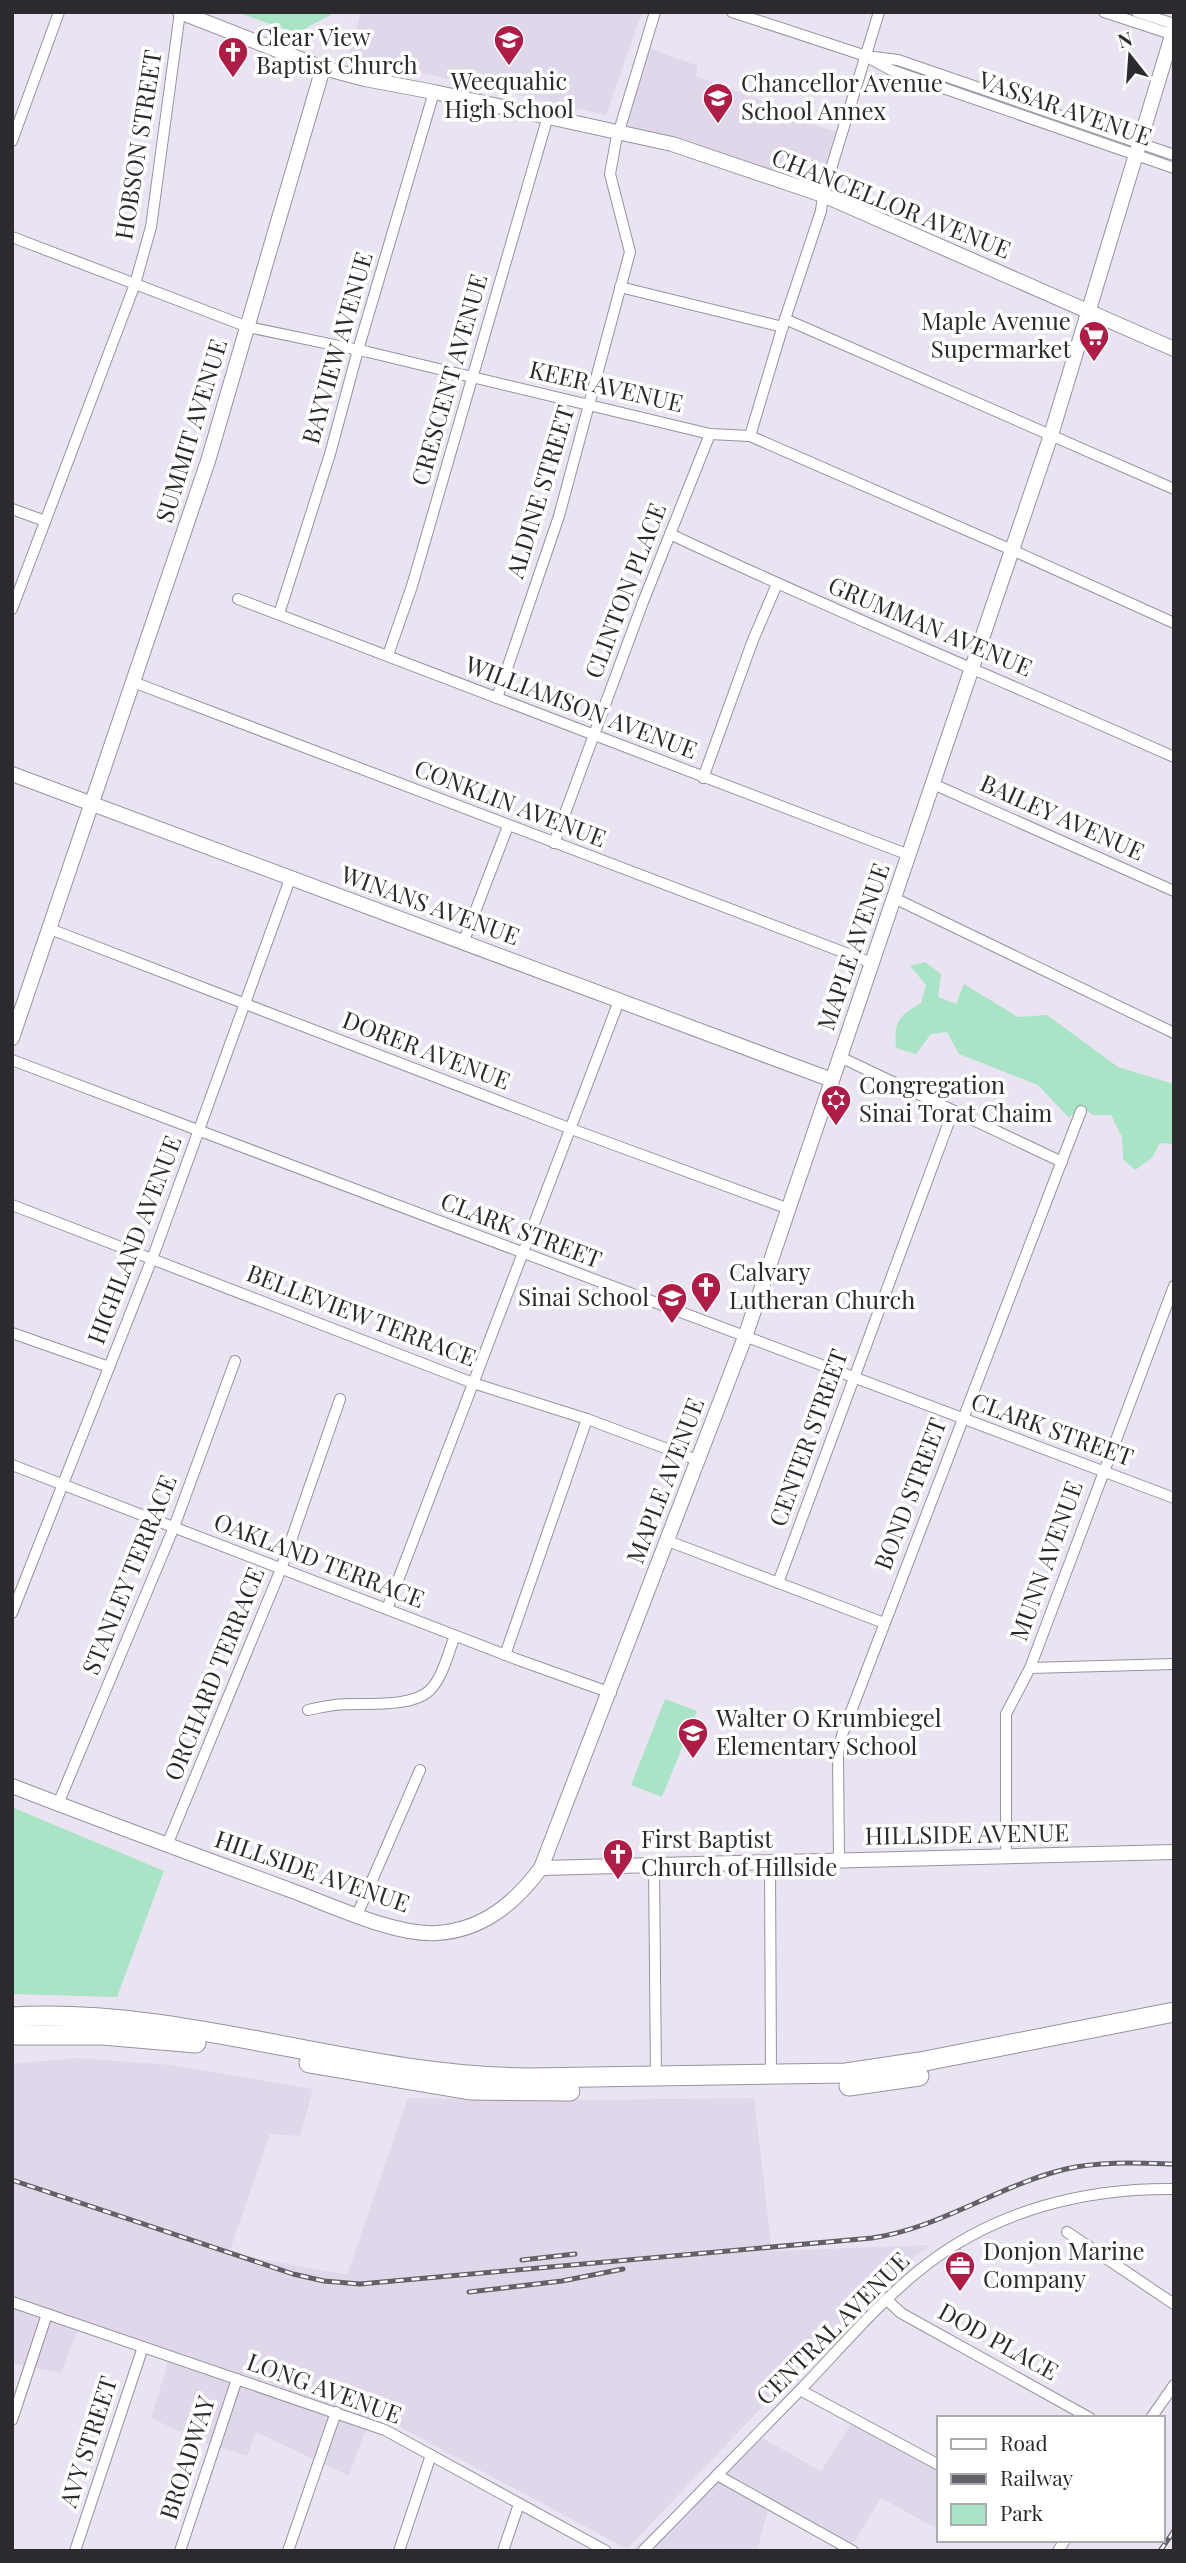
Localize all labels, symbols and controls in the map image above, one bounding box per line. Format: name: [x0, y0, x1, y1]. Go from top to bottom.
place label: Clear View Baptist Church: [256, 20, 418, 80]
north arrow: [1095, 21, 1165, 91]
school or university icon: Weequahic High School: [492, 23, 526, 67]
text: N: [1114, 24, 1135, 53]
church icon: Clear View Baptist Church: [216, 35, 250, 79]
street label: HOBSON STREET: [106, 47, 168, 242]
street label: VASSAR AVENUE: [974, 62, 1157, 152]
place label: Weequahic High School: [444, 64, 574, 124]
place label: Chancellor Avenue School Annex: [741, 66, 943, 126]
school or university icon: Chancellor Avenue School Annex: [701, 81, 735, 125]
street label: CHANCELLOR AVENUE: [768, 140, 1016, 265]
street label: BAYVIEW AVENUE: [293, 248, 379, 447]
street label: CRESCENT AVENUE: [403, 270, 494, 489]
place label: Maple Avenue Supermarket: [921, 304, 1071, 364]
supermarket icon: Maple Avenue Supermarket: [1077, 319, 1111, 363]
street label: SUMMIT AVENUE: [147, 335, 233, 526]
street label: KEER AVENUE: [526, 352, 687, 418]
street label: ALDINE STREET: [497, 401, 581, 583]
street label: CLINTON PLACE: [576, 498, 672, 683]
street label: GRUMMAN AVENUE: [824, 568, 1038, 683]
street label: WILLIAMSON AVENUE: [460, 647, 702, 765]
street label: CONKLIN AVENUE: [410, 751, 611, 853]
street label: BAILEY AVENUE: [976, 766, 1150, 867]
street label: WINANS AVENUE: [336, 857, 524, 951]
street label: MAPLE AVENUE: [808, 858, 896, 1034]
street label: DORER AVENUE: [338, 1002, 515, 1096]
place label: Congregation Sinai Torat Chaim: [859, 1068, 1052, 1128]
synagogue icon: Congregation Sinai Torat Chaim: [819, 1083, 853, 1127]
street label: HIGHLAND AVENUE: [79, 1130, 188, 1348]
street label: CLARK STREET: [437, 1184, 607, 1275]
place label: Calvary Lutheran Church: [729, 1255, 915, 1315]
street label: BELLEVIEW TERRACE: [243, 1256, 481, 1373]
church icon: Calvary Lutheran Church: [689, 1270, 723, 1314]
place label: Sinai School: [518, 1280, 649, 1312]
school or university icon: Sinai School: [655, 1281, 689, 1325]
street label: CENTER STREET: [760, 1344, 854, 1530]
street label: CLARK STREET: [967, 1384, 1138, 1472]
street label: MAPLE AVENUE: [618, 1393, 710, 1568]
street label: BOND STREET: [865, 1413, 953, 1574]
street label: STANLEY TERRACE: [74, 1470, 183, 1679]
street label: MUNN AVENUE: [1001, 1476, 1089, 1645]
street label: OAKLAND TERRACE: [210, 1504, 429, 1614]
street label: ORCHARD TERRACE: [156, 1562, 271, 1785]
place label: Walter O Krumbiegel Elementary School: [715, 1701, 942, 1761]
school or university icon: Walter O Krumbiegel Elementary School: [676, 1716, 710, 1760]
street label: HILLSIDE AVENUE: [865, 1815, 1069, 1851]
street label: HILLSIDE AVENUE: [211, 1822, 414, 1918]
place label: First Baptist Church of Hillside: [641, 1822, 837, 1882]
church icon: First Baptist Church of Hillside: [601, 1837, 635, 1881]
place label: Donjon Marine Company: [983, 2234, 1145, 2294]
street label: CENTRAL AVENUE: [748, 2244, 915, 2411]
office icon: Donjon Marine Company: [943, 2249, 977, 2293]
street label: DOD PLACE: [933, 2294, 1065, 2386]
street label: LONG AVENUE: [243, 2344, 406, 2430]
street label: AVY STREET: [51, 2372, 123, 2512]
street label: BROADWAY: [151, 2391, 221, 2523]
legend: [937, 2416, 1165, 2542]
text: Road: [1000, 2428, 1048, 2456]
text: Railway: [1000, 2463, 1074, 2491]
text: Park: [1000, 2498, 1044, 2526]

